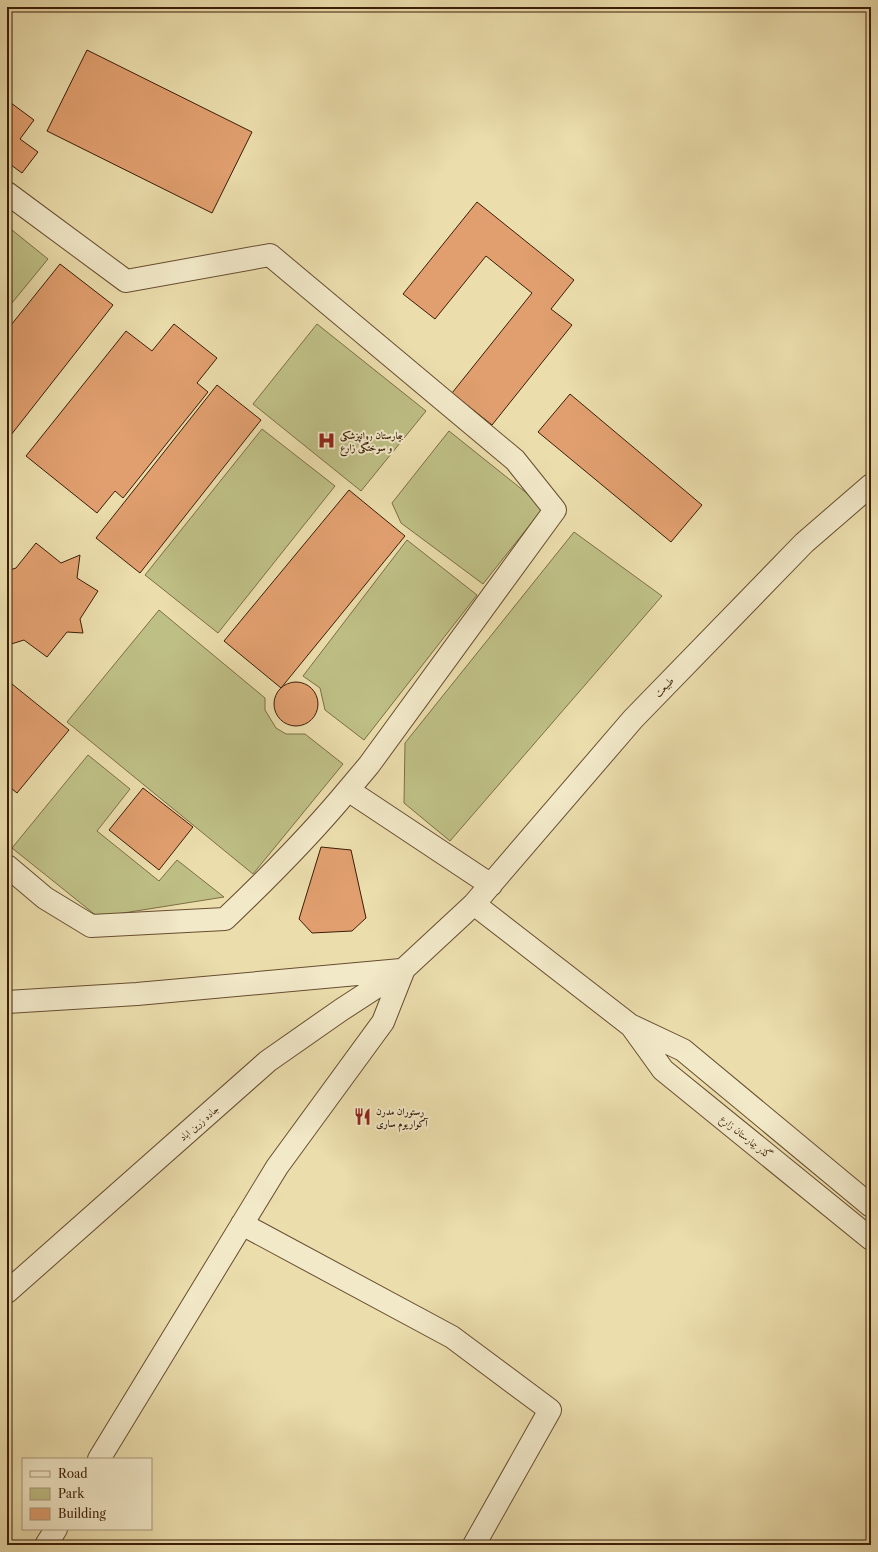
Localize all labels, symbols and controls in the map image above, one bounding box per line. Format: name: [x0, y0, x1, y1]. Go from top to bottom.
place label: بیمارستان روانپزشکی و سوختگی زارع: [340, 429, 403, 457]
hospital icon: بیمارستان روانپزشکی و سوختگی زارع: [317, 431, 337, 451]
street label: طبیعت: [651, 674, 677, 700]
street label: جاده زرین اباد: [176, 1102, 222, 1144]
place label: رستوران مدرن آکواریوم ساری: [376, 1105, 429, 1133]
restaurant icon: رستوران مدرن آکواریوم ساری: [353, 1107, 373, 1127]
street label: گذر بیمارستان زارع: [715, 1111, 775, 1164]
legend: [22, 1458, 152, 1530]
text: Road: [58, 1466, 88, 1481]
text: Park: [58, 1486, 85, 1501]
text: Building: [58, 1506, 106, 1521]

